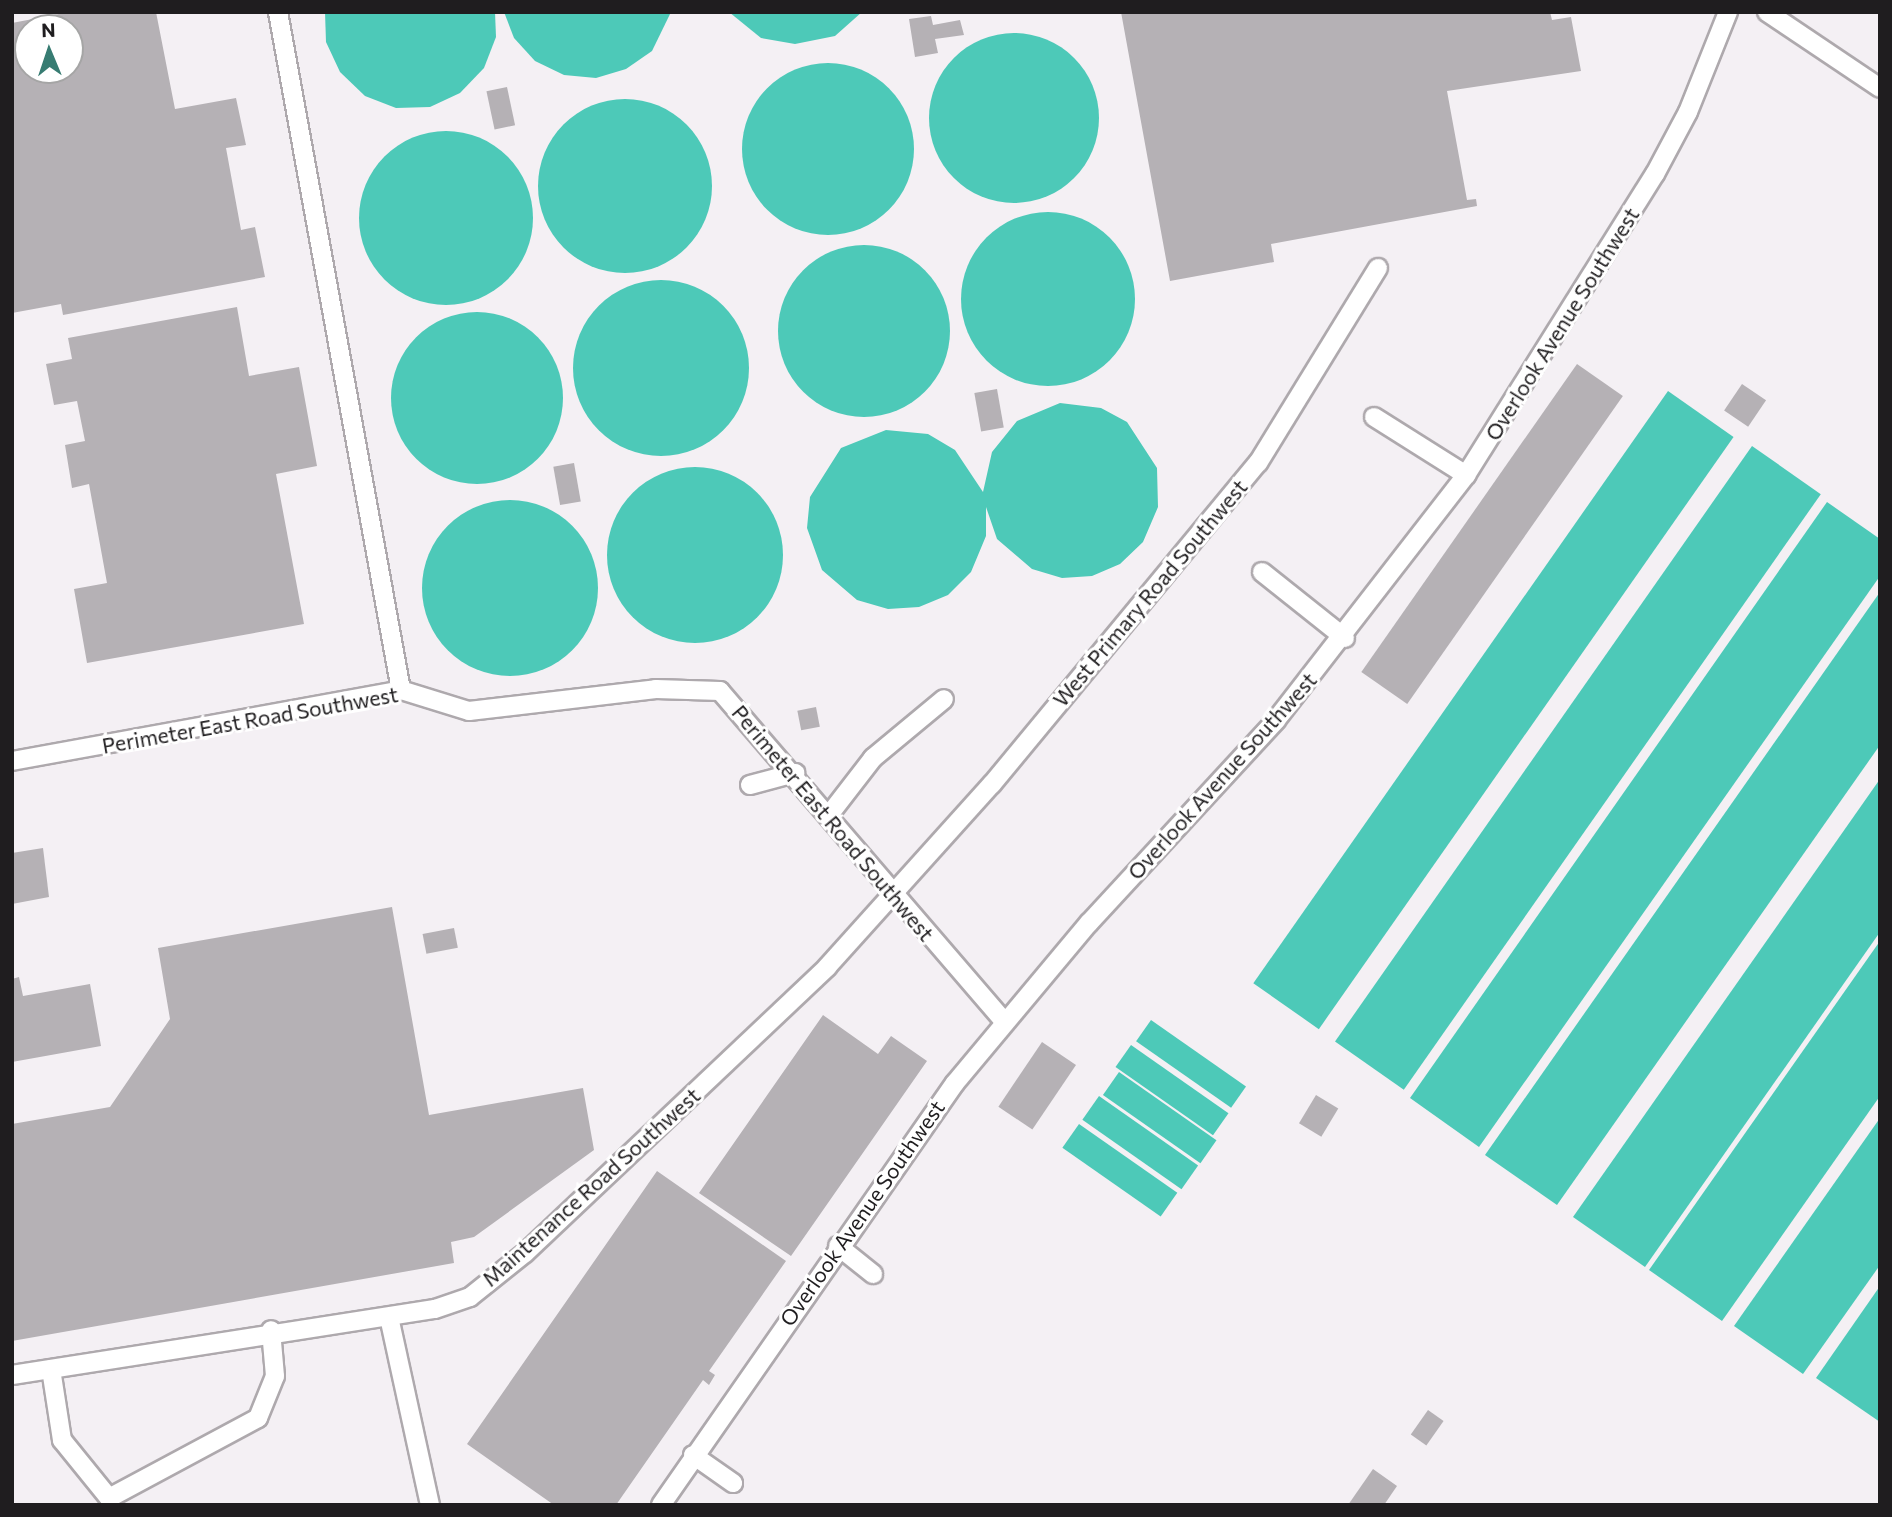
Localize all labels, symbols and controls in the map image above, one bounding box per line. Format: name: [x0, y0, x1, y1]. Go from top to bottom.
north arrow: [14, 14, 84, 84]
text: N: [41, 18, 56, 41]
street label: Overlook Avenue Southwest: [1480, 203, 1644, 445]
street label: West Primary Road Southwest: [1048, 474, 1252, 712]
street label: Overlook Avenue Southwest: [1122, 667, 1322, 885]
street label: Perimeter East Road Southwest: [100, 682, 400, 758]
street label: Perimeter East Road Southwest: [727, 700, 939, 946]
street label: Maintenance Road Southwest: [477, 1083, 705, 1291]
street label: Overlook Avenue Southwest: [774, 1095, 950, 1331]

